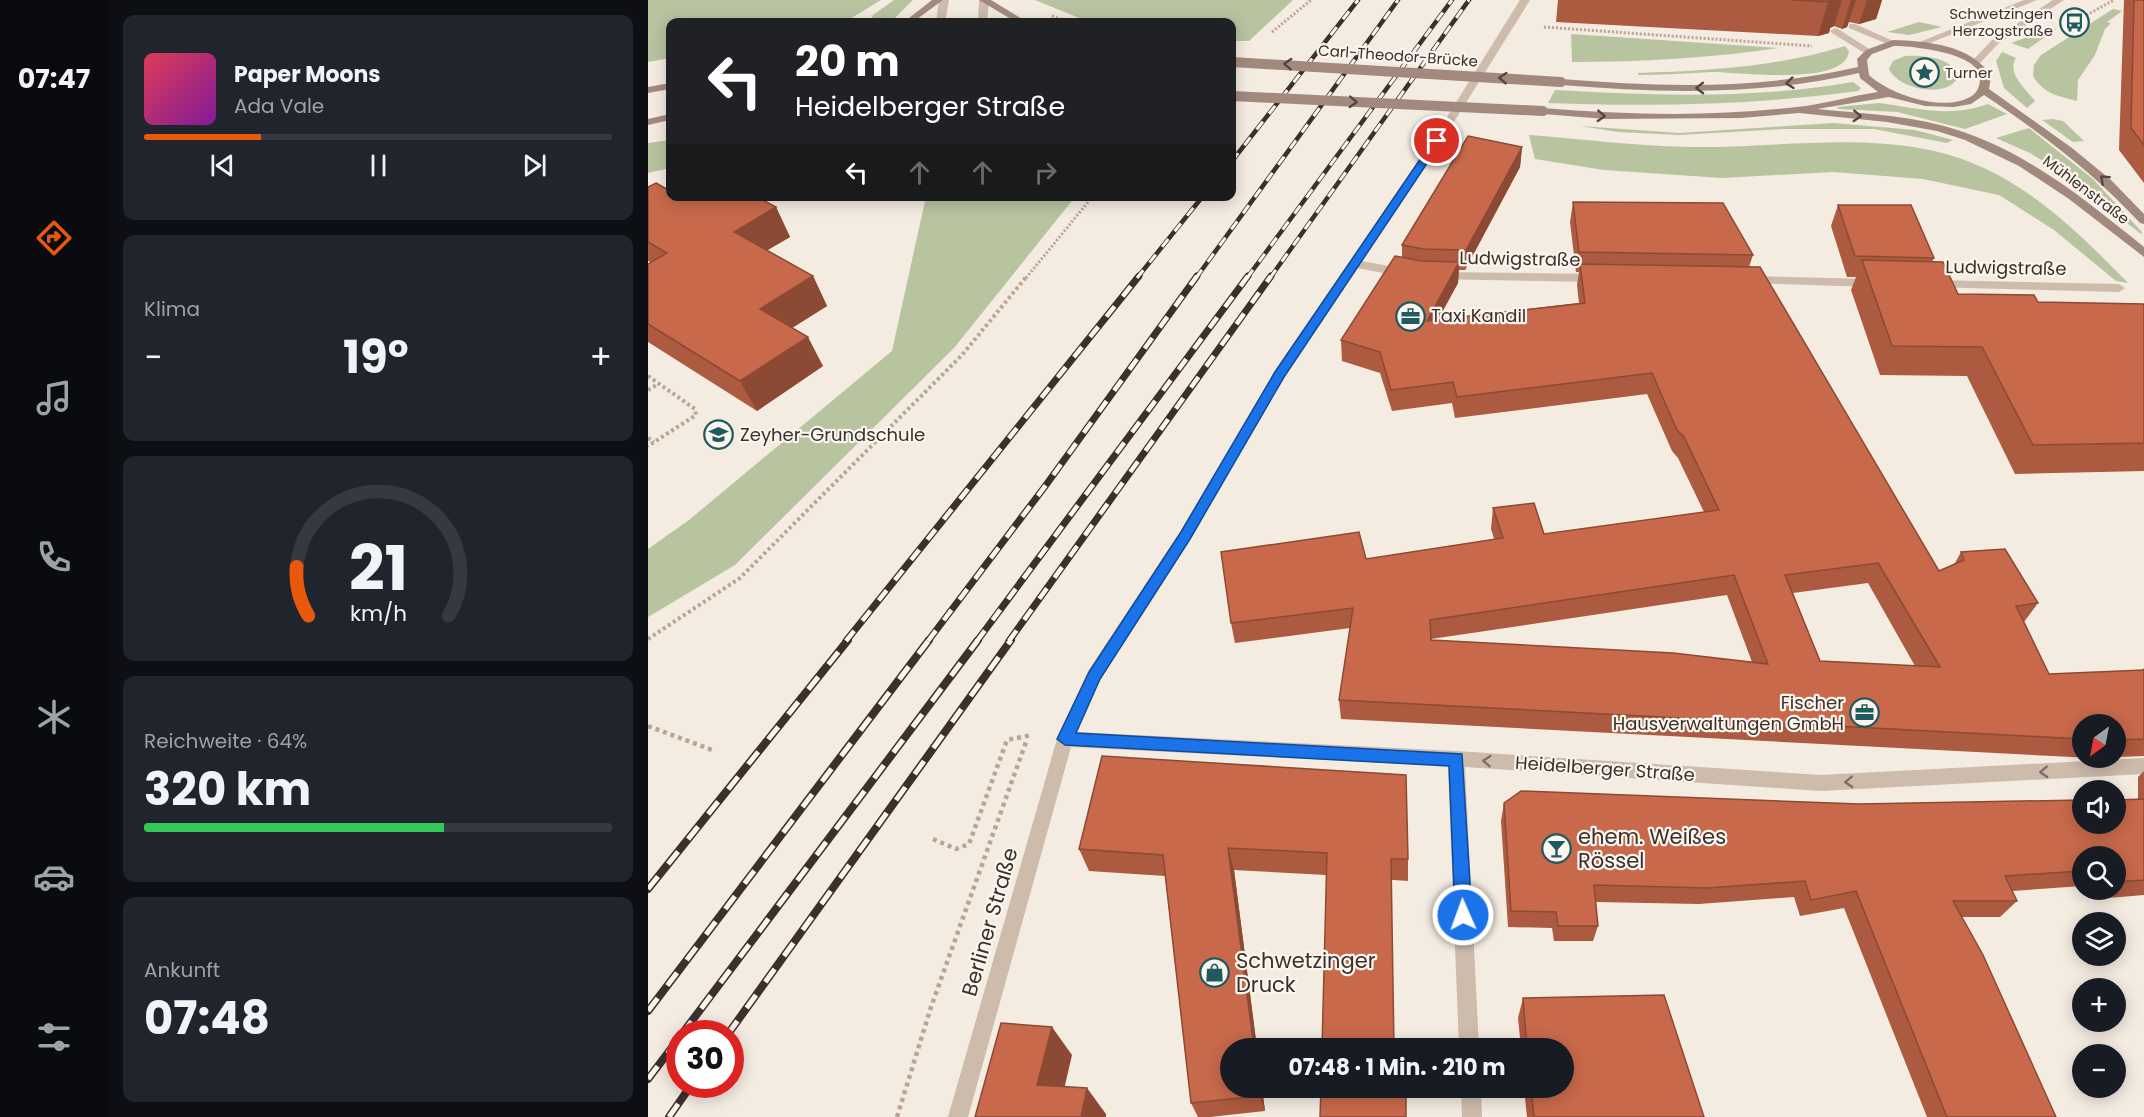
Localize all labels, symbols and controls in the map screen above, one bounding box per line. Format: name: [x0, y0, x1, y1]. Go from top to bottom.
place label: Schwetzingen Herzogstraße: [1949, 3, 2053, 41]
bus stop icon: Schwetzingen Herzogstraße: [2058, 7, 2090, 39]
text: 20 m: [795, 32, 900, 91]
street label: Carl-Theodor-Brücke: [1317, 39, 1479, 72]
icon: left: [696, 42, 774, 120]
one-way arrow: [1283, 57, 1292, 70]
place icon: Turner: [1908, 57, 1940, 89]
text: Paper Moons: [234, 59, 381, 90]
text: 07:47: [18, 60, 90, 97]
place label: Turner: [1945, 62, 1993, 83]
one-way arrow: [1499, 71, 1508, 84]
one-way arrow: [1785, 76, 1794, 89]
one-way arrow: [1696, 82, 1705, 94]
text: Heidelberger Straße: [795, 88, 1065, 125]
text: Ada Vale: [234, 92, 324, 120]
one-way arrow: [1348, 95, 1357, 108]
one-way arrow: [1597, 109, 1606, 122]
one-way arrow: [1852, 110, 1861, 123]
pin: [1411, 115, 1462, 166]
icon: arrive: [1420, 124, 1453, 157]
icon: previous: [206, 149, 239, 182]
icon: pause: [362, 149, 395, 182]
icon: next: [518, 149, 551, 182]
street label: Mühlenstraße: [2039, 150, 2134, 229]
icon: left: [840, 156, 873, 189]
icon: ahead: [903, 156, 936, 189]
icon: ahead: [966, 156, 999, 189]
icon: right: [1029, 156, 1062, 189]
one-way arrow: [2101, 175, 2112, 186]
icon: directions: [33, 217, 75, 259]
street label: Ludwigstraße: [1459, 245, 1581, 272]
street label: Ludwigstraße: [1945, 254, 2067, 281]
text: Klima: [144, 295, 200, 323]
office icon: Taxi Kandil: [1394, 300, 1426, 332]
place label: Taxi Kandil: [1431, 303, 1526, 328]
text: 19°: [343, 326, 409, 389]
text: −: [144, 334, 162, 381]
text: +: [589, 334, 612, 381]
icon: music: [33, 377, 75, 419]
school or university icon: Zeyher-Grundschule: [703, 419, 735, 451]
place label: Zeyher-Grundschule: [740, 422, 925, 447]
text: 21: [348, 524, 408, 612]
icon: phone: [33, 536, 75, 578]
text: km/h: [349, 598, 407, 629]
place label: Fischer Hausverwaltungen GmbH: [1613, 690, 1844, 736]
icon: climate: [33, 696, 75, 738]
office icon: Fischer Hausverwaltungen GmbH: [1849, 697, 1881, 729]
north arrow: [2072, 714, 2126, 768]
map controls: [2072, 714, 2126, 1098]
text: Reichweite · 64%: [144, 727, 307, 755]
street label: Heidelberger Straße: [1514, 750, 1696, 787]
one-way arrow: [1482, 755, 1491, 768]
text: 320 km: [144, 758, 311, 821]
one-way arrow: [2039, 765, 2048, 778]
one-way arrow: [1844, 776, 1853, 789]
button: sound: [2072, 780, 2126, 834]
place label: ehem. Weißes Rössel: [1578, 822, 1726, 875]
bar icon: ehem. Weißes Rössel: [1541, 833, 1573, 865]
street label: Berliner Straße: [954, 844, 1025, 1000]
button: search: [2072, 846, 2126, 900]
icon: car: [33, 856, 75, 898]
position arrow: [1431, 883, 1495, 947]
button: layers: [2072, 912, 2126, 966]
place label: Schwetzinger Druck: [1236, 946, 1376, 999]
text: Ankunft: [144, 956, 220, 984]
shop icon: Schwetzinger Druck: [1199, 957, 1231, 989]
button: +: [2072, 978, 2126, 1032]
text: 07:48: [144, 987, 270, 1050]
icon: filters: [33, 1016, 75, 1058]
speed limit sign: 30: [666, 1020, 744, 1098]
button: −: [2072, 1044, 2126, 1098]
text: 07:48 · 1 Min. · 210 m: [1288, 1052, 1506, 1083]

